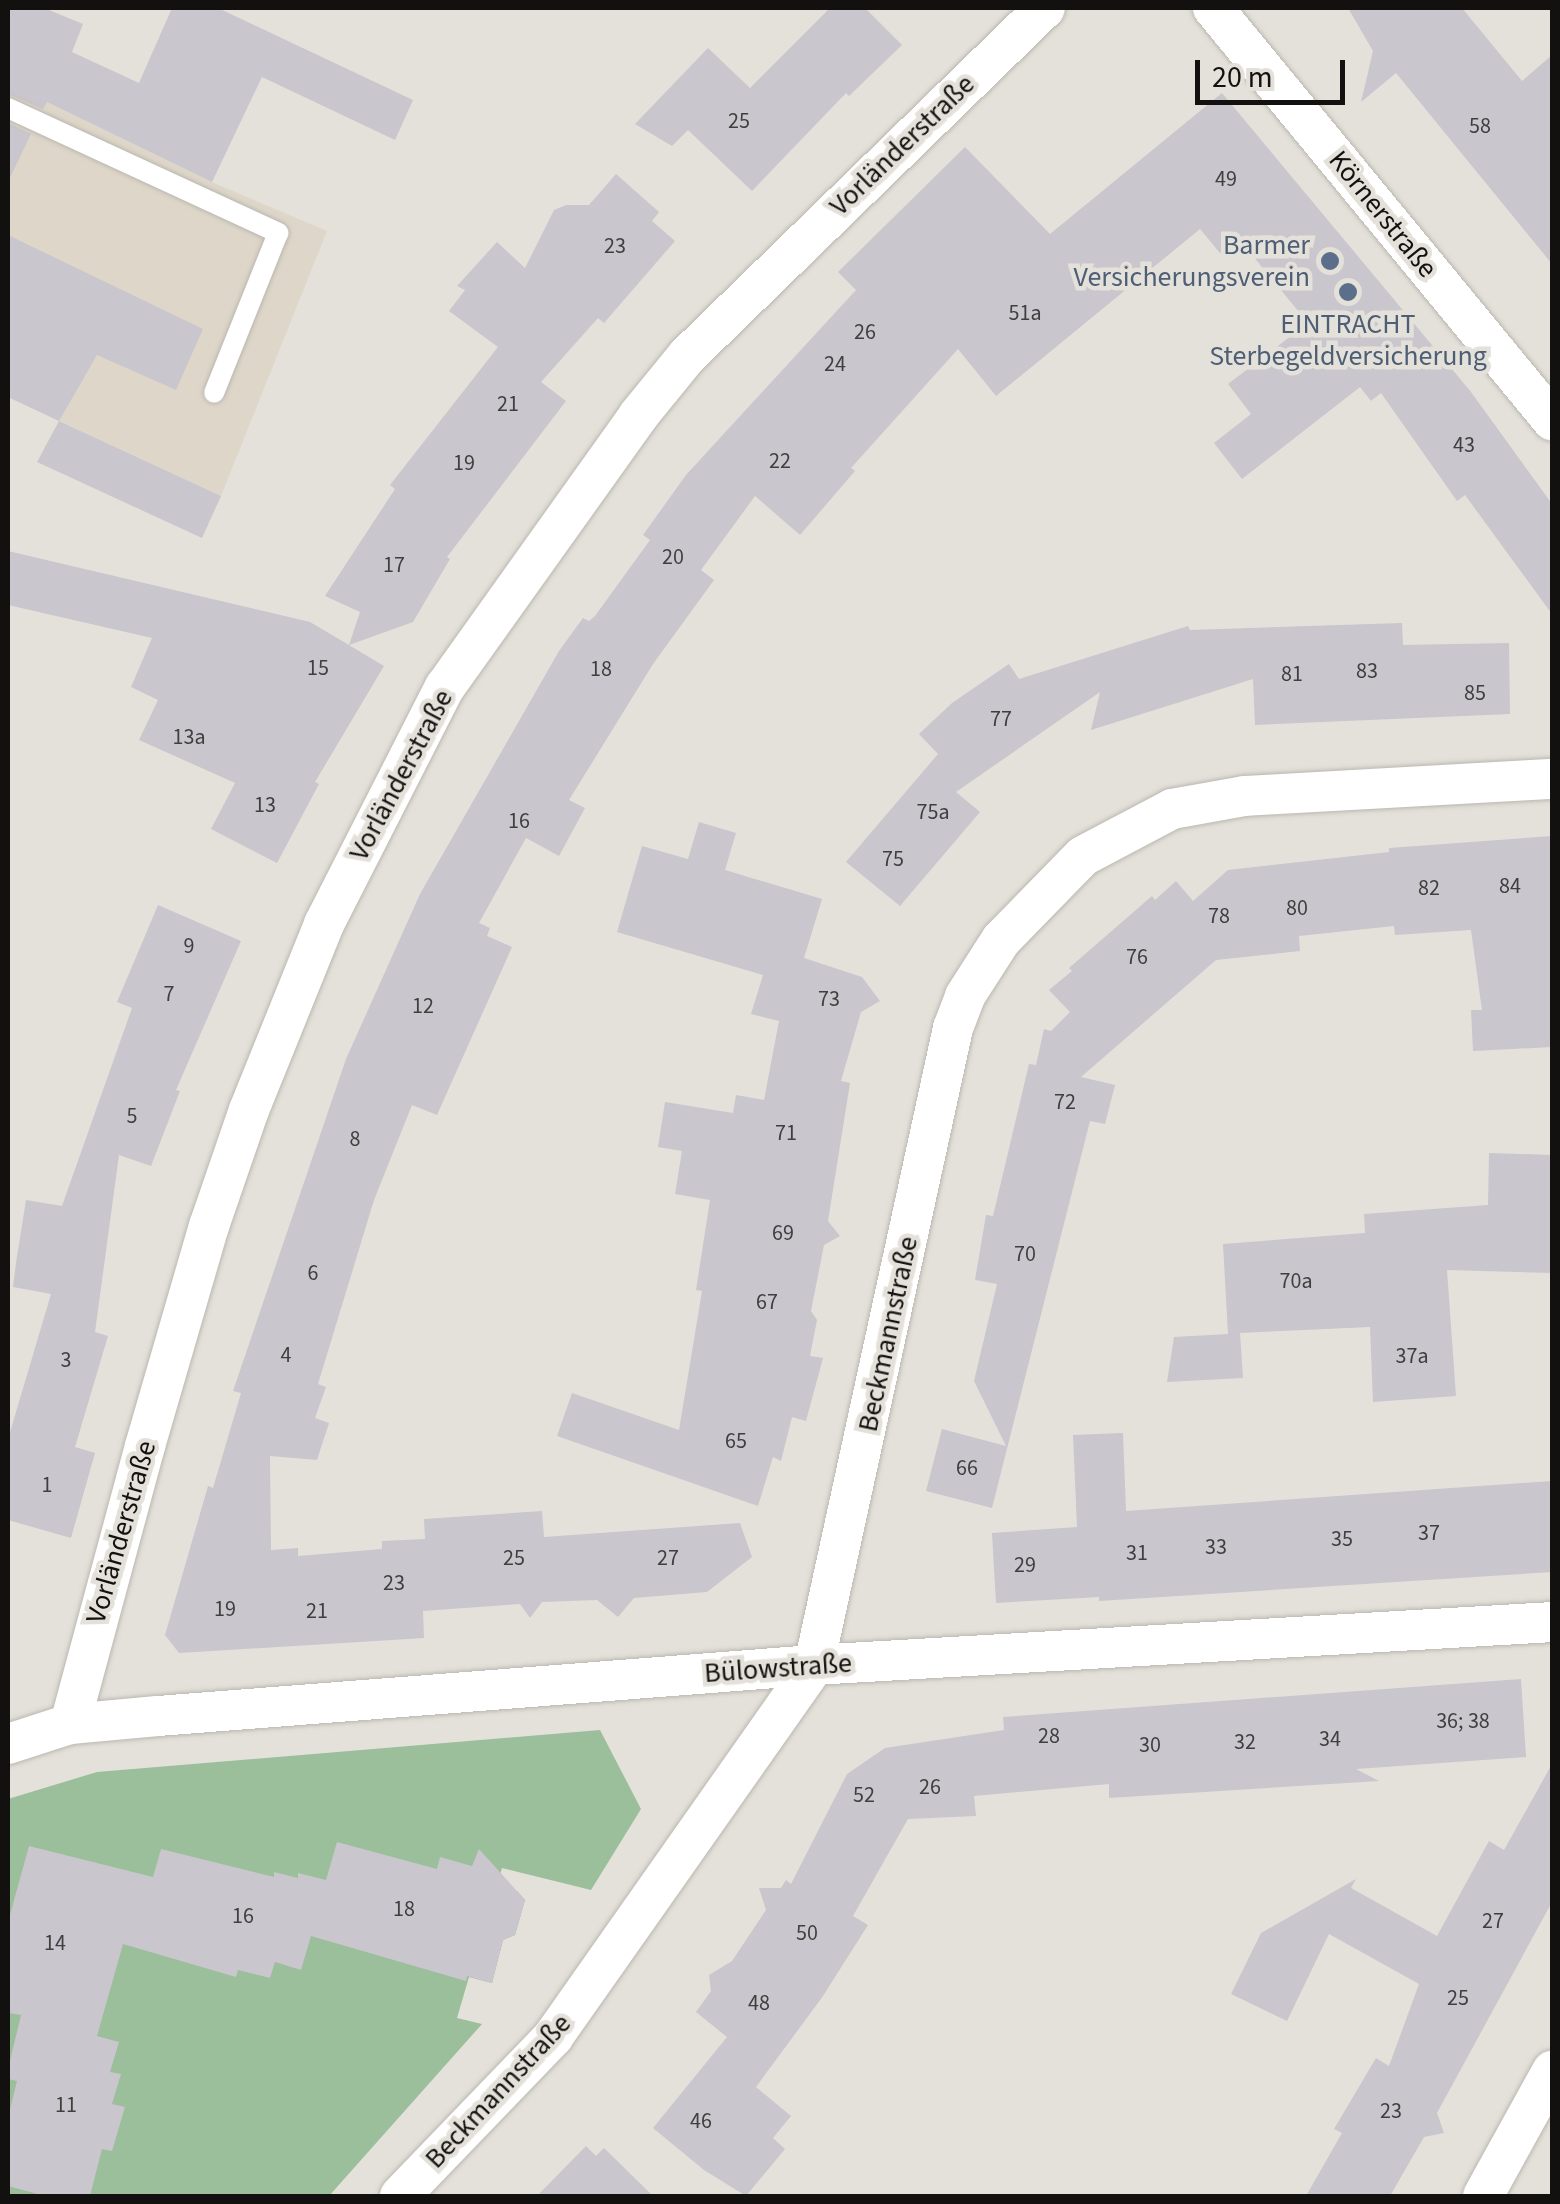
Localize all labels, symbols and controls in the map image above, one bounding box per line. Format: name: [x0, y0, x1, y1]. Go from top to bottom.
scale bar: [1200, 40, 1350, 102]
text: 20 m: [1212, 56, 1273, 99]
street label: Vorländerstraße: [823, 68, 981, 222]
house number: 25: [728, 109, 750, 135]
house number: 58: [1469, 114, 1491, 140]
street label: Körnerstraße: [1322, 144, 1444, 284]
house number: 49: [1215, 167, 1237, 193]
place label: Barmer Versicherungsverein: [1073, 228, 1310, 294]
house number: 23: [604, 234, 626, 260]
marker: Barmer Versicherungsverein: [1319, 250, 1341, 272]
marker: EINTRACHT Sterbegeldversicherung: [1337, 281, 1359, 303]
house number: 51a: [1009, 301, 1041, 327]
place label: EINTRACHT Sterbegeldversicherung: [1209, 307, 1487, 373]
house number: 26: [854, 320, 876, 346]
house number: 24: [824, 352, 846, 378]
house number: 21: [497, 392, 519, 418]
house number: 43: [1453, 433, 1475, 459]
house number: 22: [769, 449, 791, 475]
house number: 19: [453, 451, 475, 477]
house number: 20: [662, 545, 684, 571]
house number: 17: [383, 553, 405, 579]
house number: 15: [307, 656, 329, 682]
house number: 18: [590, 657, 612, 683]
house number: 83: [1356, 659, 1378, 685]
house number: 81: [1281, 662, 1303, 688]
house number: 85: [1464, 681, 1486, 707]
street label: Vorländerstraße: [342, 684, 460, 866]
house number: 77: [990, 707, 1012, 733]
house number: 13a: [173, 725, 205, 751]
house number: 13: [254, 793, 276, 819]
house number: 75a: [917, 800, 949, 826]
house number: 16: [508, 809, 530, 835]
house number: 75: [882, 847, 904, 873]
house number: 84: [1499, 874, 1521, 900]
house number: 82: [1418, 876, 1440, 902]
house number: 80: [1286, 896, 1308, 922]
house number: 78: [1208, 904, 1230, 930]
house number: 9: [184, 934, 194, 960]
house number: 76: [1126, 945, 1148, 971]
house number: 7: [164, 982, 174, 1008]
house number: 73: [818, 987, 840, 1013]
house number: 12: [412, 994, 434, 1020]
house number: 72: [1054, 1090, 1076, 1116]
house number: 5: [127, 1104, 137, 1130]
house number: 71: [775, 1121, 797, 1147]
house number: 8: [350, 1127, 360, 1153]
house number: 69: [772, 1221, 794, 1247]
street label: Beckmannstraße: [851, 1233, 925, 1435]
house number: 70: [1014, 1242, 1036, 1268]
house number: 6: [308, 1261, 318, 1287]
house number: 70a: [1280, 1269, 1312, 1295]
house number: 67: [756, 1290, 778, 1316]
house number: 4: [281, 1343, 291, 1369]
house number: 37a: [1396, 1344, 1428, 1370]
house number: 3: [61, 1348, 71, 1374]
house number: 65: [725, 1429, 747, 1455]
street label: Vorländerstraße: [79, 1437, 163, 1627]
house number: 66: [956, 1456, 978, 1482]
house number: 1: [42, 1473, 52, 1499]
house number: 37: [1418, 1521, 1440, 1547]
house number: 35: [1331, 1527, 1353, 1553]
house number: 33: [1205, 1535, 1227, 1561]
house number: 31: [1126, 1541, 1148, 1567]
house number: 25: [503, 1546, 525, 1572]
house number: 27: [657, 1546, 679, 1572]
house number: 29: [1014, 1553, 1036, 1579]
house number: 23: [383, 1571, 405, 1597]
house number: 19: [214, 1597, 236, 1623]
house number: 21: [306, 1599, 328, 1625]
street label: Bülowstraße: [703, 1646, 853, 1690]
house number: 36; 38: [1436, 1709, 1490, 1735]
house number: 28: [1038, 1724, 1060, 1750]
house number: 34: [1319, 1727, 1341, 1753]
house number: 32: [1234, 1730, 1256, 1756]
house number: 30: [1139, 1733, 1161, 1759]
house number: 26: [919, 1775, 941, 1801]
house number: 52: [853, 1783, 875, 1809]
house number: 18: [393, 1897, 415, 1923]
house number: 16: [232, 1904, 254, 1930]
house number: 27: [1482, 1909, 1504, 1935]
house number: 50: [796, 1921, 818, 1947]
house number: 14: [44, 1931, 66, 1957]
house number: 25: [1447, 1986, 1469, 2012]
house number: 48: [748, 1991, 770, 2017]
street label: Beckmannstraße: [418, 2007, 578, 2175]
house number: 11: [55, 2093, 77, 2119]
house number: 23: [1380, 2099, 1402, 2125]
house number: 46: [690, 2109, 712, 2135]

